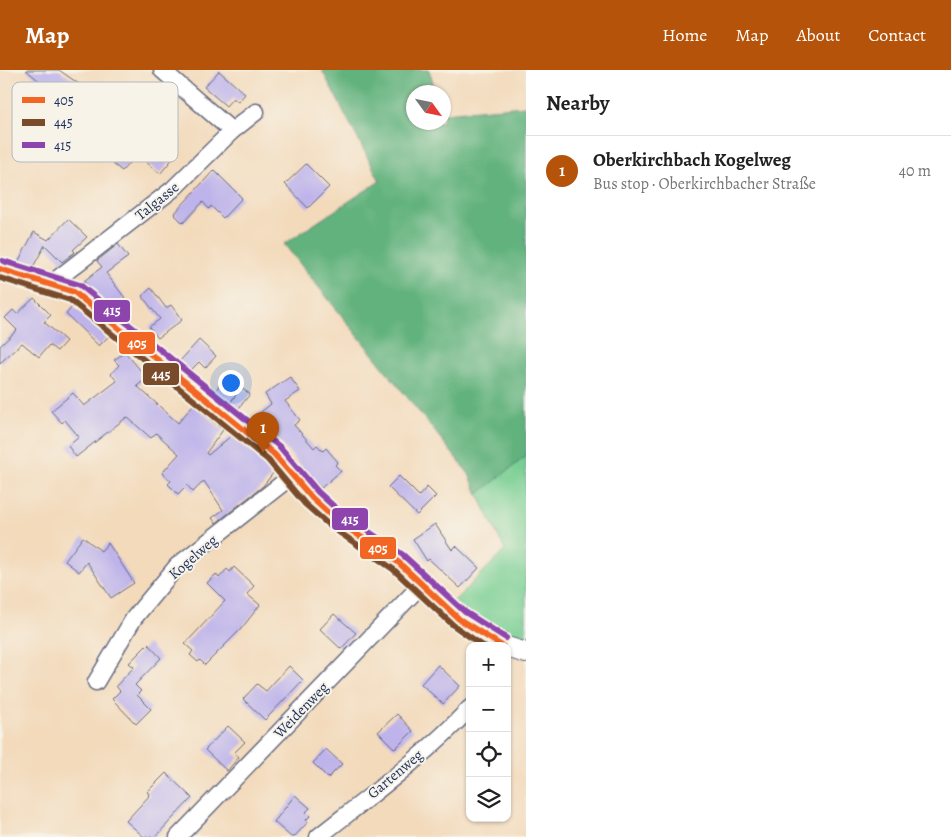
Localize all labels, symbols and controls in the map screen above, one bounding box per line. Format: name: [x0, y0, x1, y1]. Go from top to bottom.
text: Map: [25, 19, 69, 51]
text: Home: [662, 23, 707, 47]
text: Map: [735, 23, 768, 47]
text: About: [796, 23, 840, 47]
text: Contact: [868, 23, 926, 47]
legend: [12, 82, 178, 162]
north arrow: [406, 85, 451, 130]
text: Nearby: [546, 89, 609, 117]
text: 405: [54, 91, 74, 110]
text: 445: [54, 113, 73, 132]
text: 415: [54, 136, 71, 155]
text: Oberkirchbach Kogelweg: [593, 147, 791, 173]
text: 1: [559, 160, 565, 182]
text: 40 m: [899, 160, 931, 182]
text: Bus stop · Oberkirchbacher Straße: [593, 173, 816, 195]
street label: Talgasse: [131, 177, 183, 225]
line badge: 415: [93, 299, 131, 323]
text: 415: [103, 301, 121, 320]
line badge: 405: [118, 331, 156, 355]
text: 405: [127, 334, 147, 353]
line badge: 445: [142, 362, 180, 386]
text: 445: [151, 365, 171, 384]
your location: [218, 370, 244, 396]
pin: 1: [247, 412, 279, 453]
line badge: 415: [331, 507, 369, 531]
text: 415: [341, 510, 359, 529]
street label: Kogelweg: [164, 530, 222, 584]
line badge: 405: [359, 536, 397, 560]
text: 405: [368, 539, 388, 558]
map controls: [466, 642, 511, 822]
button: +: [466, 642, 511, 687]
street label: Weidenweg: [268, 677, 333, 743]
button: −: [466, 687, 511, 732]
button: locate: [466, 732, 511, 777]
street label: Gartenweg: [363, 745, 427, 803]
button: layers: [466, 777, 511, 822]

